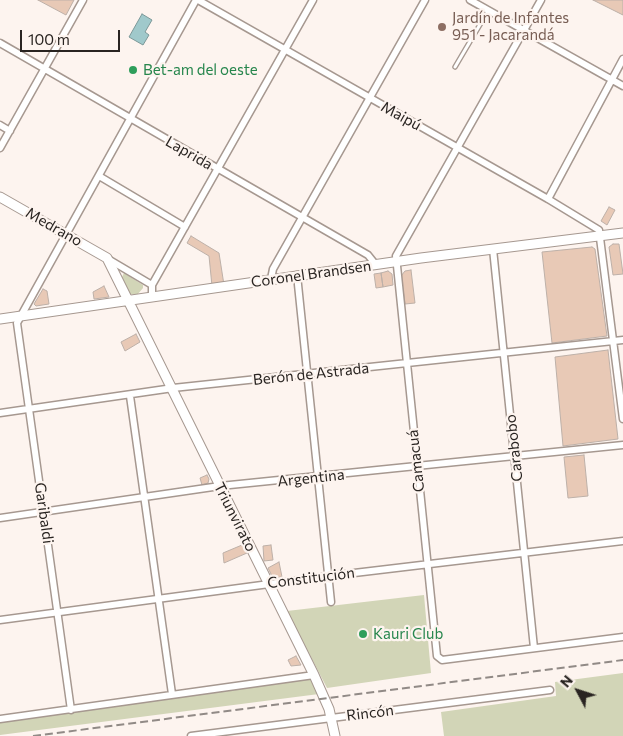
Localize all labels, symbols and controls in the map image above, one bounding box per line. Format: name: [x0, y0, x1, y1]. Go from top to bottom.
place label: Jardín de Infantes 951 - Jacarandá: [452, 9, 569, 44]
scale bar: [22, 20, 122, 52]
marker: Jardín de Infantes 951 - Jacarandá: [436, 21, 448, 33]
text: 100 m: [28, 30, 70, 48]
place label: Bet-am del oeste: [143, 61, 258, 79]
marker: Bet-am del oeste: [127, 64, 139, 76]
street label: Maipú: [378, 98, 424, 134]
street label: Laprida: [162, 132, 216, 174]
street label: Medrano: [23, 204, 85, 250]
street label: Coronel Brandsen: [250, 257, 372, 291]
street label: Berón de Astrada: [252, 359, 370, 389]
street label: Carabobo: [502, 414, 526, 482]
street label: Camacuá: [404, 429, 428, 493]
street label: Argentina: [277, 466, 345, 490]
street label: Triunvirato: [210, 479, 260, 555]
street label: Garibaldi: [31, 481, 57, 545]
street label: Constitución: [266, 564, 356, 592]
place label: Kauri Club: [373, 625, 443, 643]
marker: Kauri Club: [357, 628, 369, 640]
north arrow: [553, 666, 603, 716]
text: N: [556, 672, 576, 691]
street label: Rincón: [345, 701, 395, 725]

